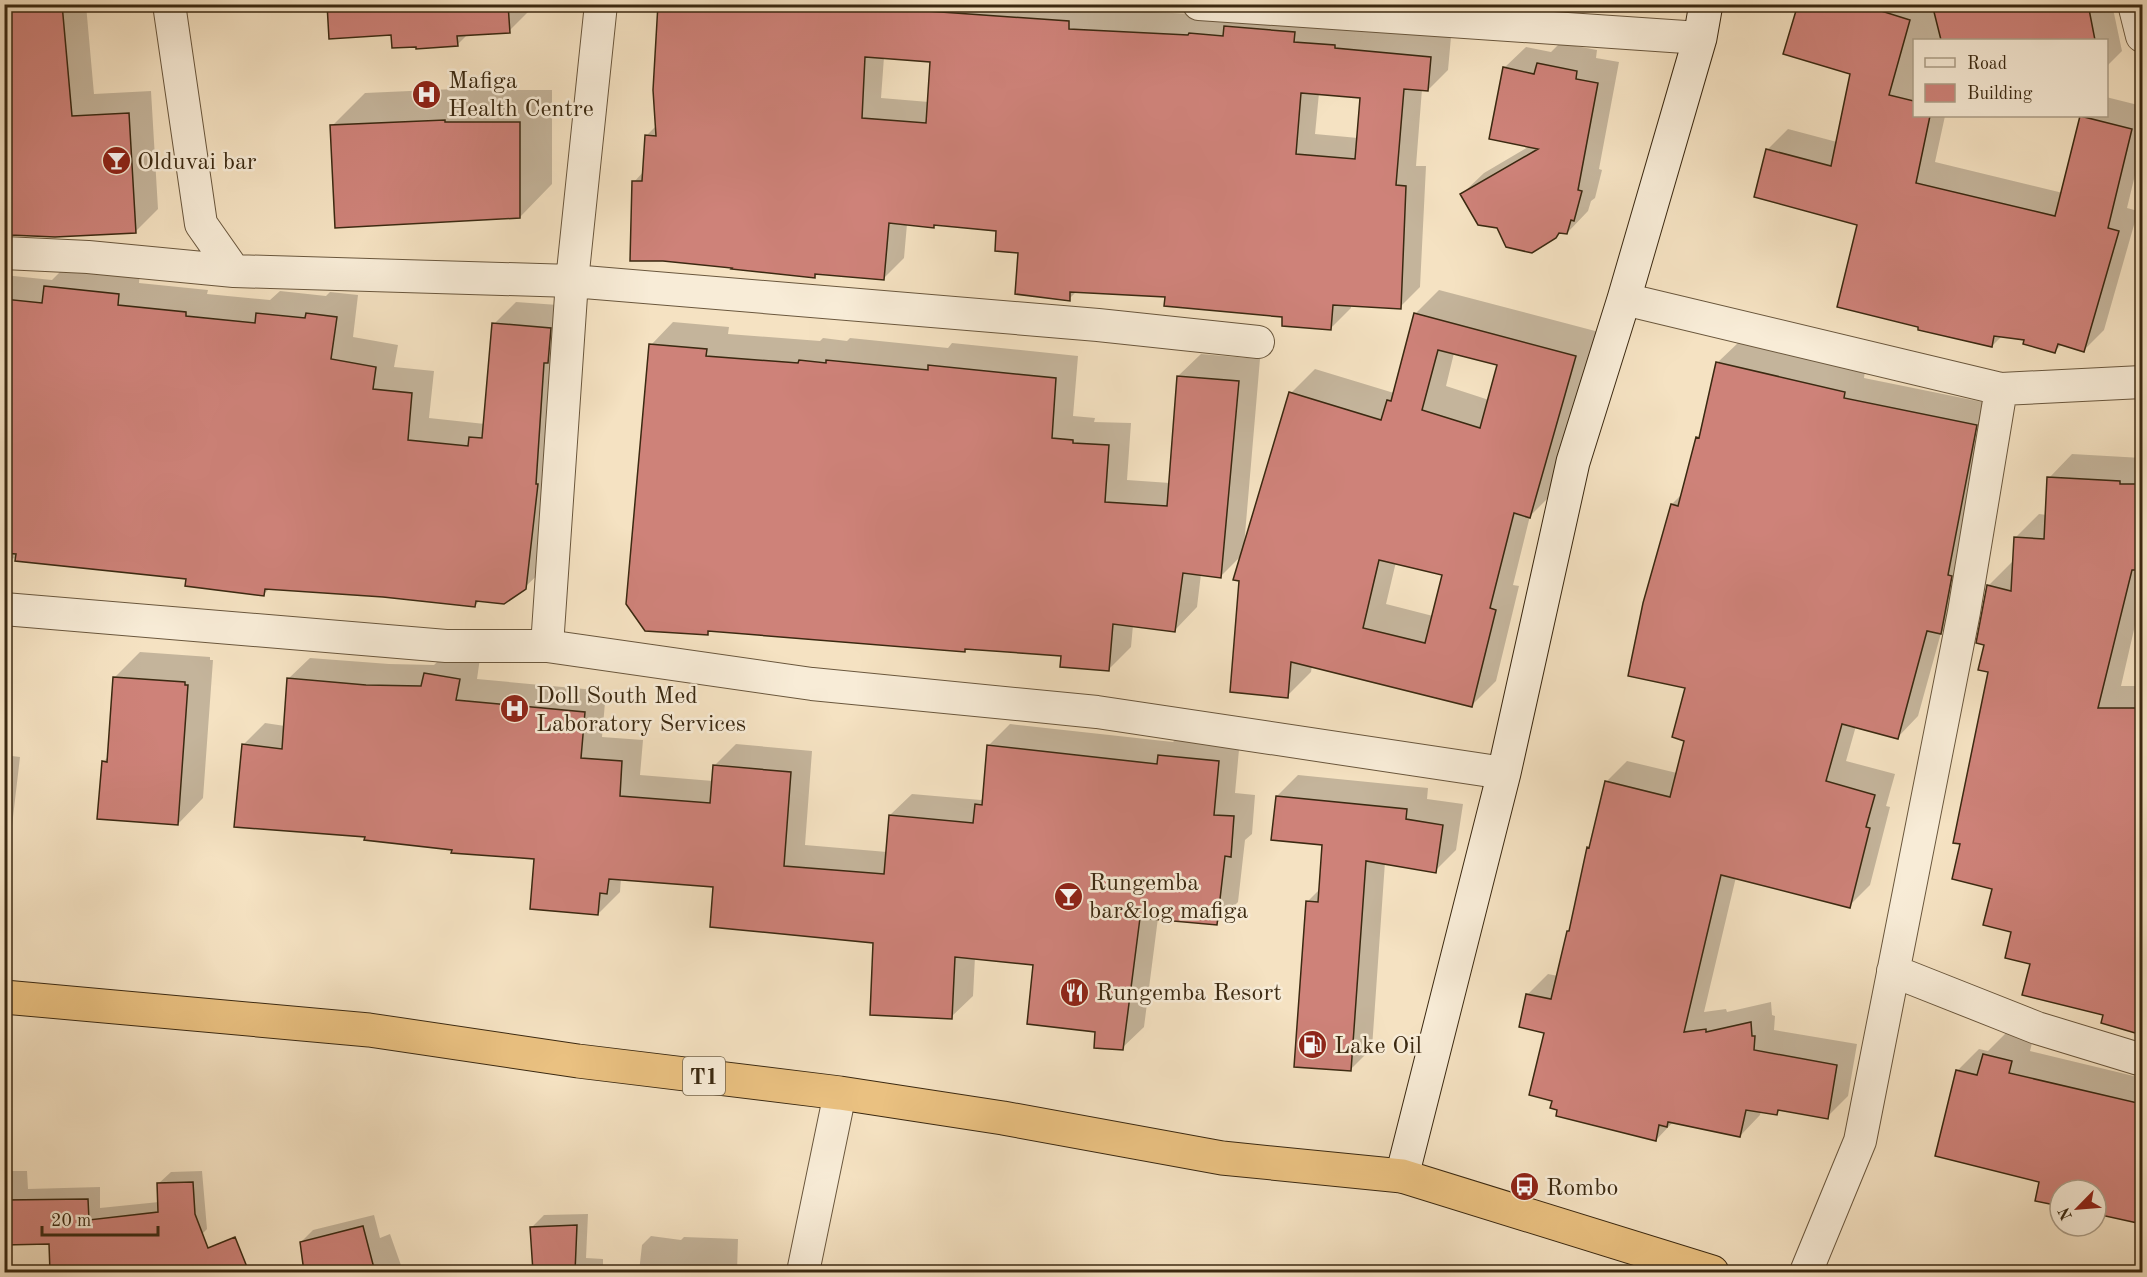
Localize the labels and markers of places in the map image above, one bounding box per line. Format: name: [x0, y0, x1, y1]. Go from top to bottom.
place label: Mafiga Health Centre: [448, 70, 594, 122]
hospital icon: Mafiga Health Centre: [411, 78, 443, 110]
bar icon: Olduvai bar: [100, 145, 132, 177]
place label: Olduvai bar: [137, 151, 257, 175]
place label: Doll South Med Laboratory Services: [536, 685, 746, 737]
hospital icon: Doll South Med Laboratory Services: [499, 693, 531, 725]
place label: Rungemba bar&log mafiga: [1089, 872, 1249, 924]
bar icon: Rungemba bar&log mafiga: [1052, 880, 1084, 912]
restaurant icon: Rungemba Resort: [1059, 976, 1091, 1008]
place label: Rungemba Resort: [1096, 982, 1282, 1006]
fuel station icon: Lake Oil: [1297, 1029, 1329, 1061]
place label: Lake Oil: [1334, 1035, 1422, 1059]
bus stop icon: Rombo: [1509, 1171, 1541, 1203]
place label: Rombo: [1546, 1177, 1618, 1201]

